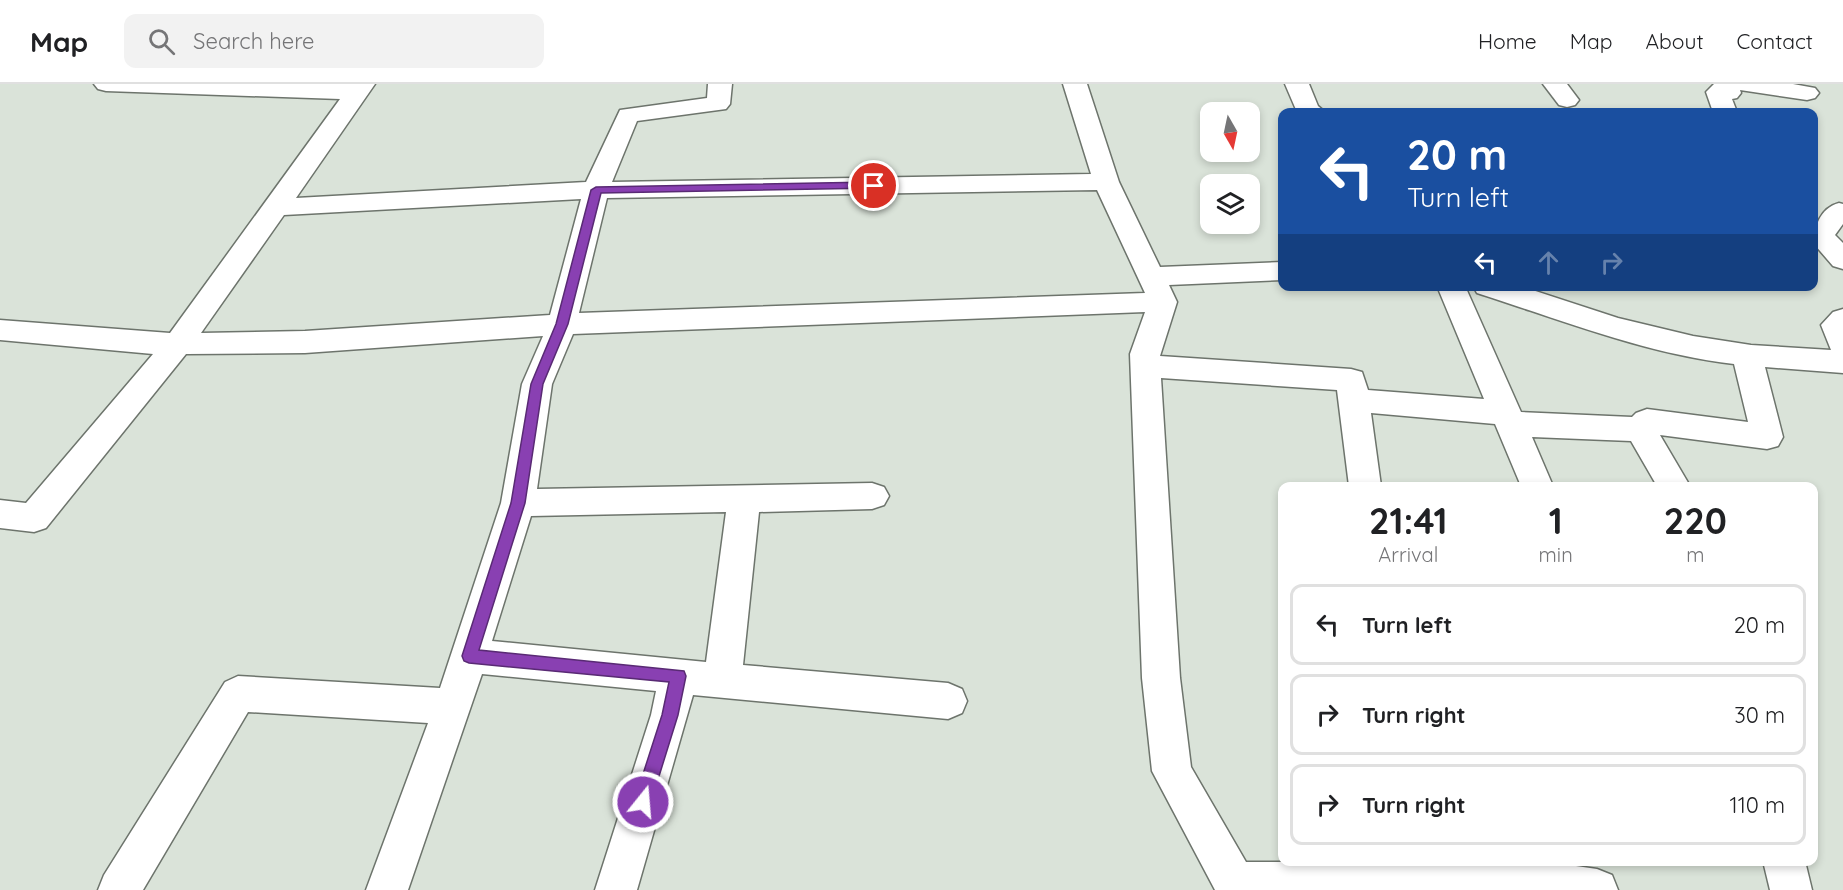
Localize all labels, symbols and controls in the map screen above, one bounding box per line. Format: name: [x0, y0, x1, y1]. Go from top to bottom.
search box: [124, 14, 544, 68]
text: Map: [30, 24, 88, 59]
icon: search: [145, 25, 178, 58]
text: Search here: [193, 27, 315, 55]
text: Home: [1478, 28, 1537, 54]
text: Map: [1570, 28, 1613, 54]
text: About: [1646, 28, 1704, 54]
text: Contact: [1737, 28, 1813, 54]
north arrow: [1200, 102, 1260, 162]
map controls: [1200, 102, 1260, 234]
text: 20 m: [1407, 128, 1507, 181]
icon: left: [1308, 132, 1386, 210]
pin: [848, 160, 899, 211]
icon: arrive: [857, 169, 890, 202]
button: layers: [1200, 174, 1260, 234]
text: Turn left: [1407, 180, 1509, 214]
icon: left: [1469, 246, 1502, 279]
icon: ahead: [1532, 246, 1565, 279]
icon: right: [1595, 246, 1628, 279]
text: 21:41: [1369, 498, 1448, 543]
text: 1: [1549, 498, 1563, 543]
text: 220: [1664, 498, 1727, 543]
text: Arrival: [1378, 542, 1438, 567]
text: min: [1539, 542, 1573, 567]
text: m: [1686, 542, 1704, 567]
icon: left: [1311, 608, 1344, 641]
text: Turn left: [1362, 611, 1452, 639]
text: 20 m: [1734, 611, 1785, 639]
icon: right: [1311, 698, 1344, 731]
text: Turn right: [1362, 701, 1466, 729]
text: 30 m: [1734, 701, 1785, 729]
position arrow: [611, 770, 675, 834]
icon: right: [1311, 788, 1344, 821]
text: Turn right: [1362, 791, 1466, 819]
text: 110 m: [1730, 791, 1785, 819]

